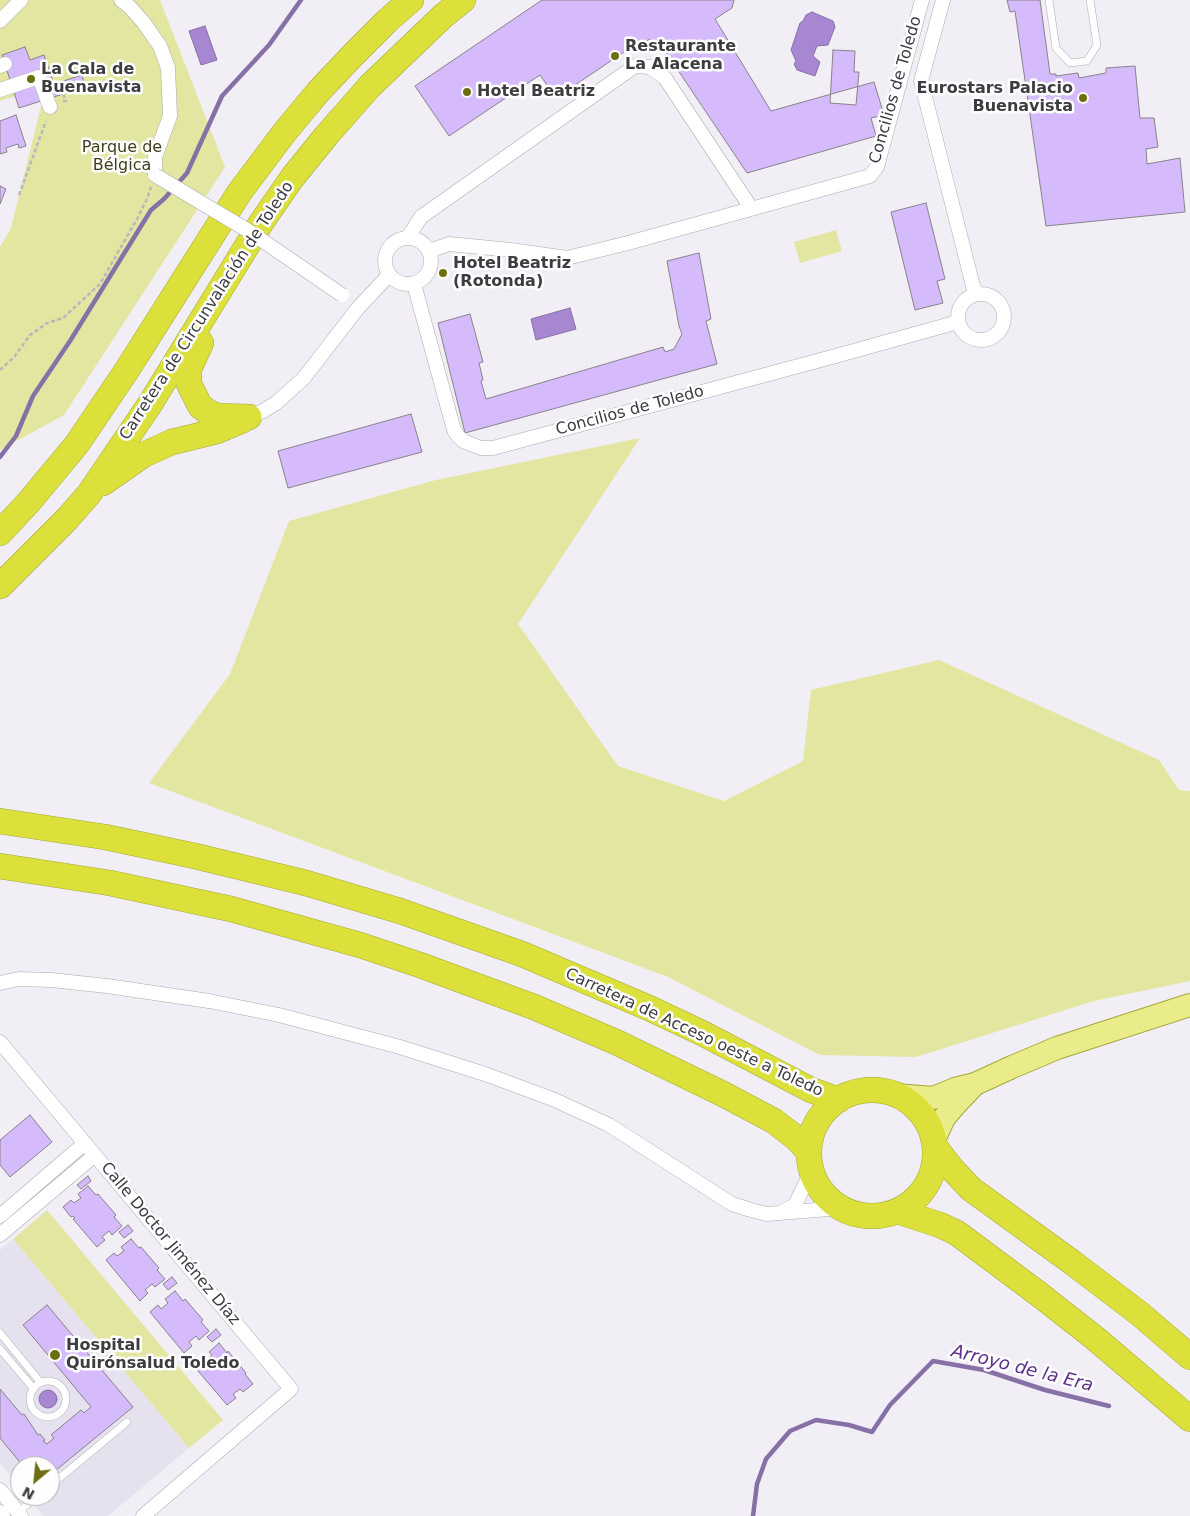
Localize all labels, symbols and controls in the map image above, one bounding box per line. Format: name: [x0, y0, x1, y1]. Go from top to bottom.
street label: Concilios de Toledo: [866, 14, 926, 166]
place label: Restaurante La Alacena: [625, 37, 736, 75]
marker: Restaurante La Alacena: [609, 50, 621, 62]
place label: La Cala de Buenavista: [41, 60, 142, 98]
marker: La Cala de Buenavista: [25, 73, 37, 85]
place label: Eurostars Palacio Buenavista: [917, 79, 1073, 117]
place label: Hotel Beatriz: [477, 82, 595, 102]
marker: Hotel Beatriz: [461, 86, 473, 98]
marker: Eurostars Palacio Buenavista: [1077, 92, 1089, 104]
park label: Parque de Bélgica: [82, 138, 162, 176]
street label: Carretera de Circunvalación de Toledo: [116, 178, 298, 444]
place label: Hotel Beatriz (Rotonda): [453, 254, 571, 292]
marker: Hotel Beatriz (Rotonda): [437, 267, 449, 279]
street label: Concilios de Toledo: [554, 382, 706, 440]
street label: Carretera de Acceso oeste a Toledo: [562, 965, 826, 1101]
street label: Calle Doctor Jiménez Díaz: [96, 1159, 244, 1329]
place label: Hospital Quirónsalud Toledo: [66, 1336, 240, 1374]
water label: Arroyo de la Era: [949, 1341, 1095, 1397]
marker: Hospital Quirónsalud Toledo: [48, 1348, 62, 1362]
north arrow: [10, 1456, 60, 1506]
text: N: [19, 1484, 37, 1503]

